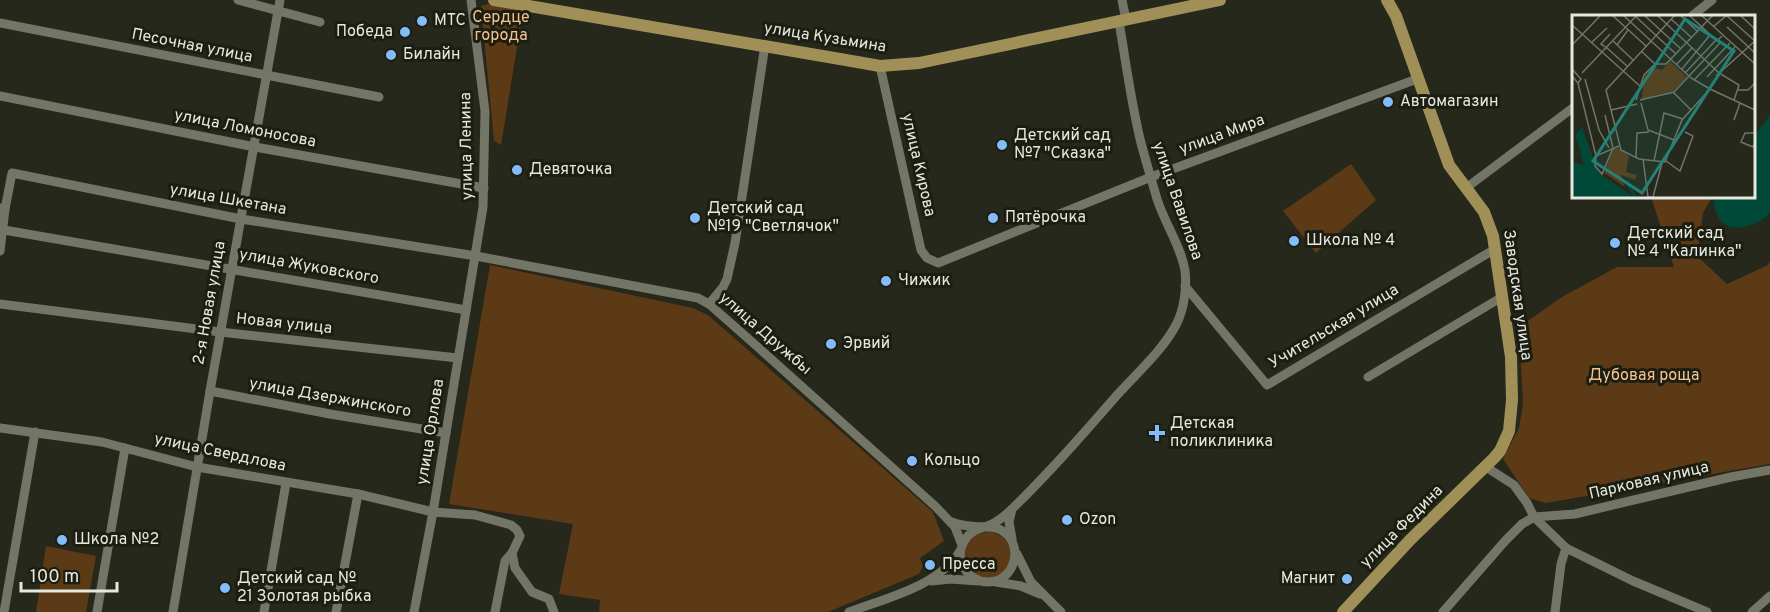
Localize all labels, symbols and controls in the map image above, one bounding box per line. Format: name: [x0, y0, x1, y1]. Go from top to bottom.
park label: Сердце города: [472, 8, 530, 46]
place label: МТС: [434, 11, 466, 31]
marker: МТС: [415, 14, 429, 28]
inset map: [1572, 15, 1755, 198]
street label: улица Кузьмина: [762, 18, 888, 58]
place label: Победа: [336, 22, 393, 42]
street label: Песочная улица: [130, 24, 254, 68]
marker: Победа: [398, 25, 412, 39]
place label: Билайн: [403, 45, 460, 65]
marker: Билайн: [384, 48, 398, 62]
street label: улица Ленина: [456, 92, 478, 200]
place label: Автомагазин: [1400, 92, 1499, 112]
marker: Автомагазин: [1381, 95, 1395, 109]
street label: улица Ломоносова: [172, 105, 318, 153]
street label: улица Мира: [1176, 110, 1268, 160]
street label: улица Кирова: [896, 111, 940, 219]
place label: Детский сад №7 "Сказка": [1014, 126, 1111, 164]
marker: Детский сад №7 "Сказка": [995, 138, 1009, 152]
street label: улица Вавилова: [1147, 139, 1207, 263]
place label: Девяточка: [529, 160, 612, 180]
marker: Девяточка: [510, 163, 524, 177]
street label: улица Шкетана: [168, 180, 288, 220]
place label: Детский сад №19 "Светлячок": [707, 199, 839, 237]
place label: Пятёрочка: [1005, 208, 1086, 228]
marker: Детский сад №19 "Светлячок": [688, 211, 702, 225]
marker: Пятёрочка: [986, 211, 1000, 225]
place label: Детский сад № 4 "Калинка": [1627, 224, 1741, 262]
street label: Заводская улица: [1498, 228, 1536, 362]
place label: Школа № 4: [1306, 231, 1395, 251]
marker: Школа № 4: [1287, 234, 1301, 248]
marker: Детский сад № 4 "Калинка": [1608, 236, 1622, 250]
street label: 2-я Новая улица: [189, 240, 231, 366]
street label: улица Жуковского: [237, 245, 381, 289]
place label: Чижик: [898, 271, 951, 291]
marker: Чижик: [879, 274, 893, 288]
street label: Учительская улица: [1265, 280, 1403, 374]
street label: улица Дружбы: [715, 288, 815, 380]
street label: Новая улица: [235, 309, 333, 339]
place label: Эрвий: [843, 334, 890, 354]
marker: Эрвий: [824, 337, 838, 351]
park label: Дубовая роща: [1589, 366, 1699, 386]
street label: улица Дзержинского: [247, 374, 413, 422]
street label: улица Орлова: [413, 378, 449, 486]
place label: Детская поликлиника: [1170, 414, 1273, 452]
marker: Детская поликлиника: [1148, 424, 1166, 442]
street label: улица Свердлова: [152, 429, 288, 477]
place label: Кольцо: [924, 451, 980, 471]
marker: Кольцо: [905, 454, 919, 468]
street label: Парковая улица: [1587, 457, 1711, 505]
street label: улица Федина: [1356, 481, 1448, 573]
place label: Ozon: [1079, 510, 1116, 530]
marker: Ozon: [1060, 513, 1074, 527]
place label: Школа №2: [74, 530, 159, 550]
marker: Школа №2: [55, 533, 69, 547]
scale bar: [21, 555, 117, 593]
place label: Пресса: [942, 555, 996, 575]
marker: Пресса: [923, 558, 937, 572]
text: 100 m: [30, 566, 79, 589]
place label: Детский сад № 21 Золотая рыбка: [237, 569, 371, 607]
place label: Магнит: [1281, 569, 1335, 589]
marker: Магнит: [1340, 572, 1354, 586]
marker: Детский сад № 21 Золотая рыбка: [218, 581, 232, 595]

